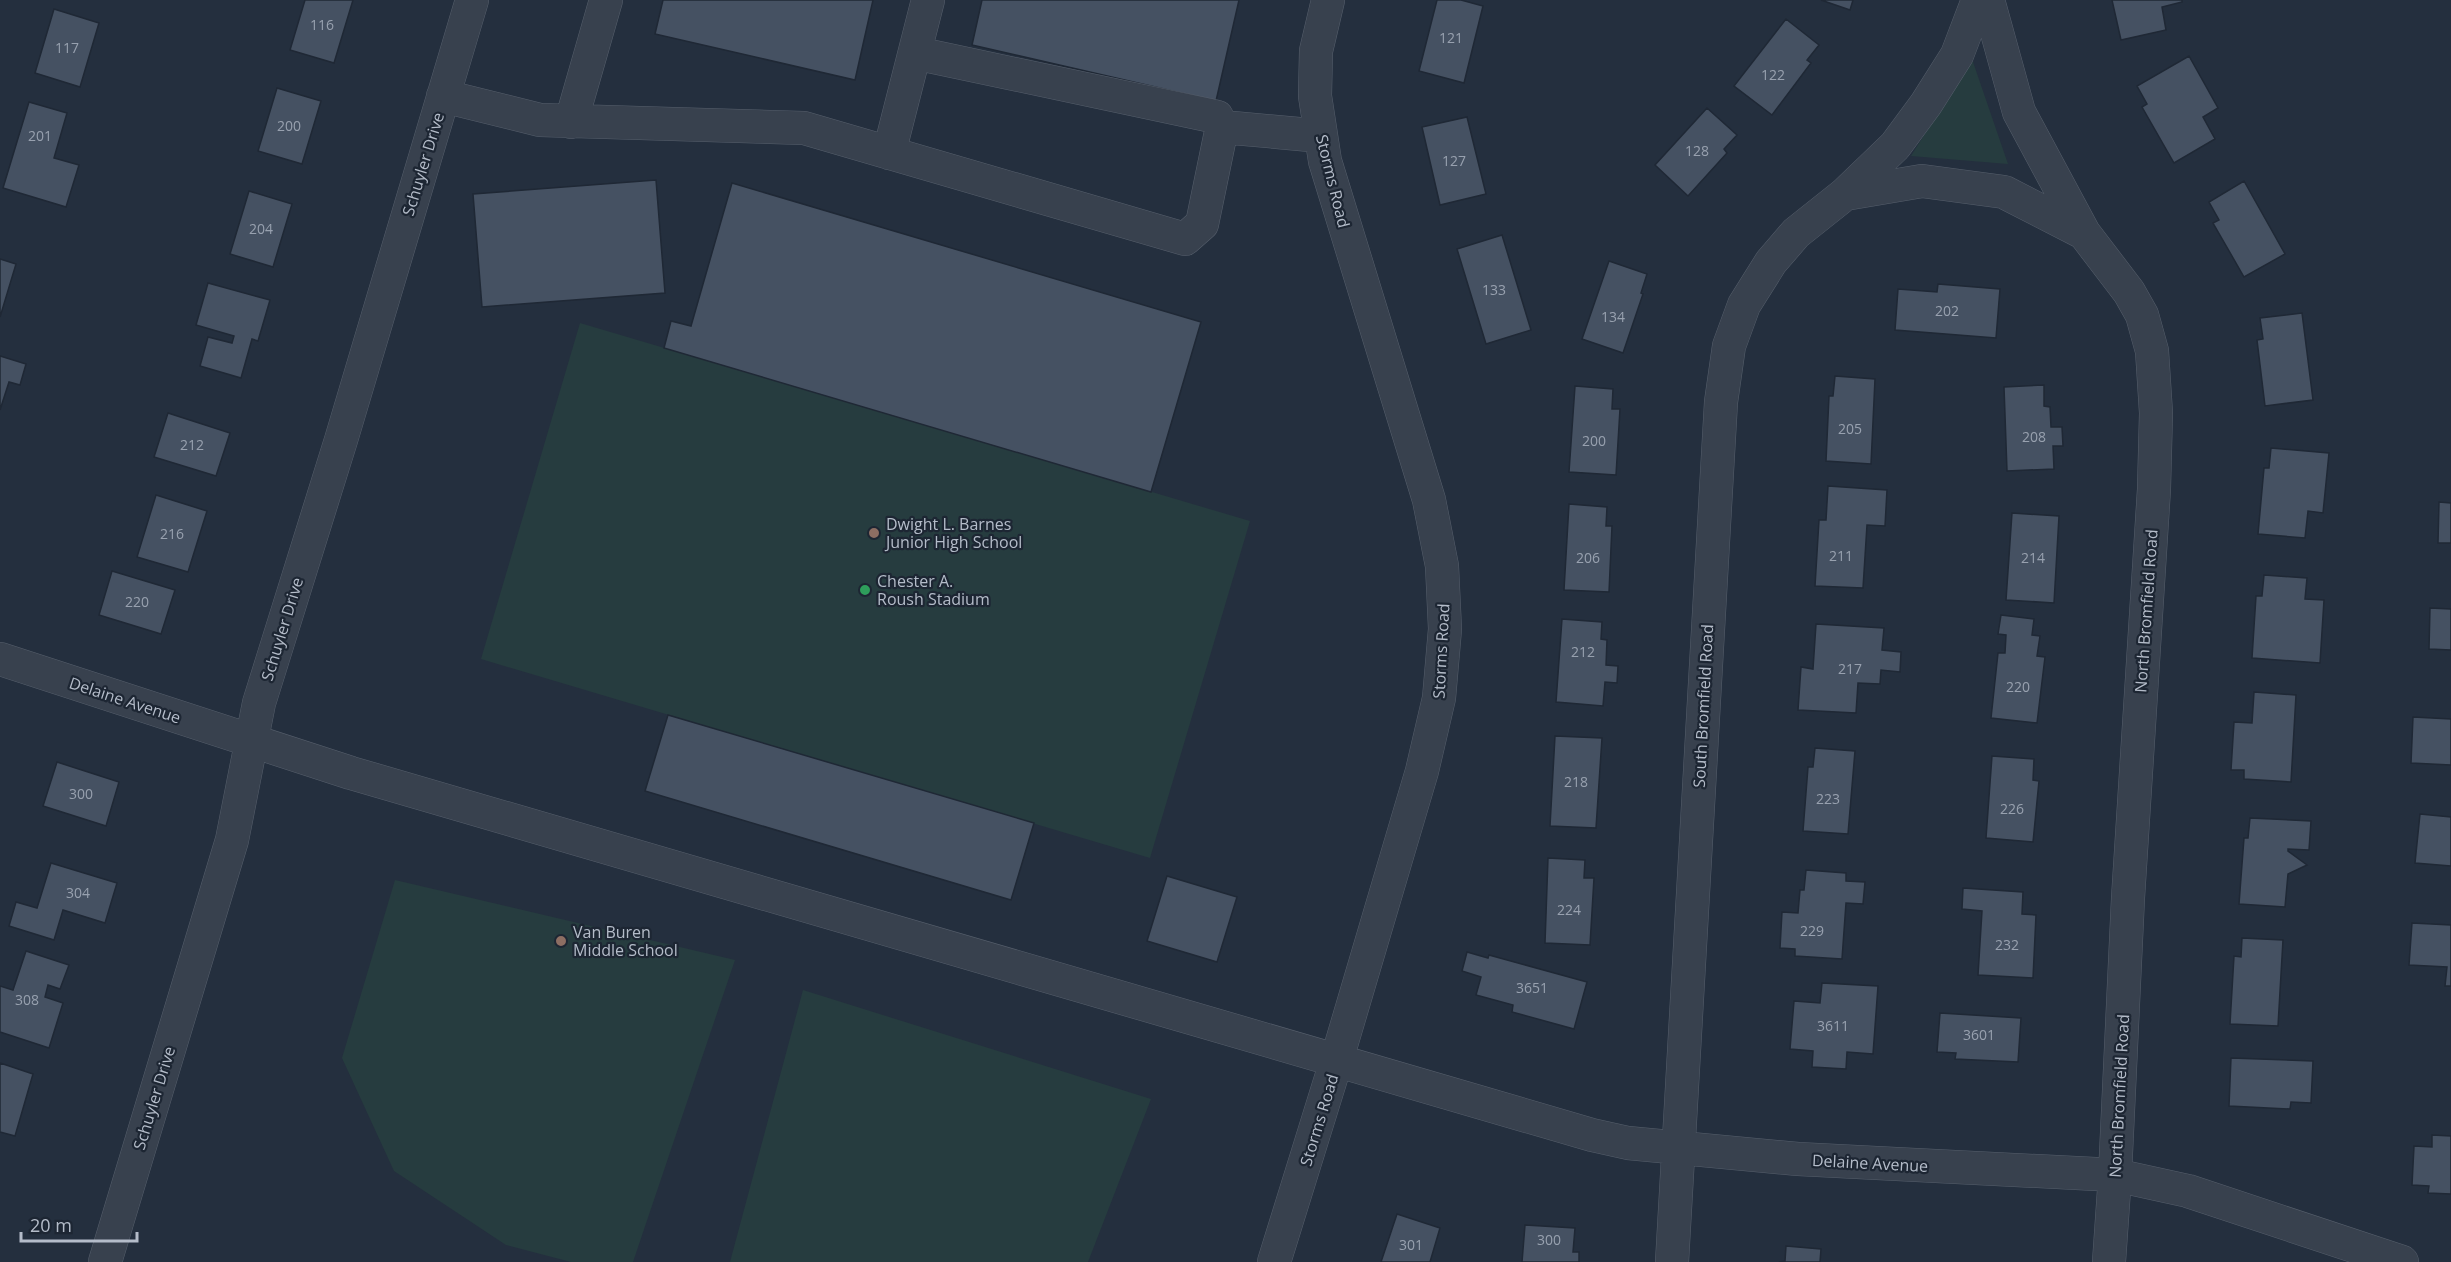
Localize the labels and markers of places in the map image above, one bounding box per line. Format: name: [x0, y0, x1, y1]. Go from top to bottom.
place label: Dwight L. Barnes Junior High School: [884, 513, 1022, 553]
marker: Dwight L. Barnes Junior High School: [867, 526, 881, 540]
place label: Chester A. Roush Stadium: [877, 570, 990, 610]
marker: Chester A. Roush Stadium: [858, 583, 872, 597]
place label: Van Buren Middle School: [573, 921, 678, 961]
marker: Van Buren Middle School: [554, 934, 568, 948]

